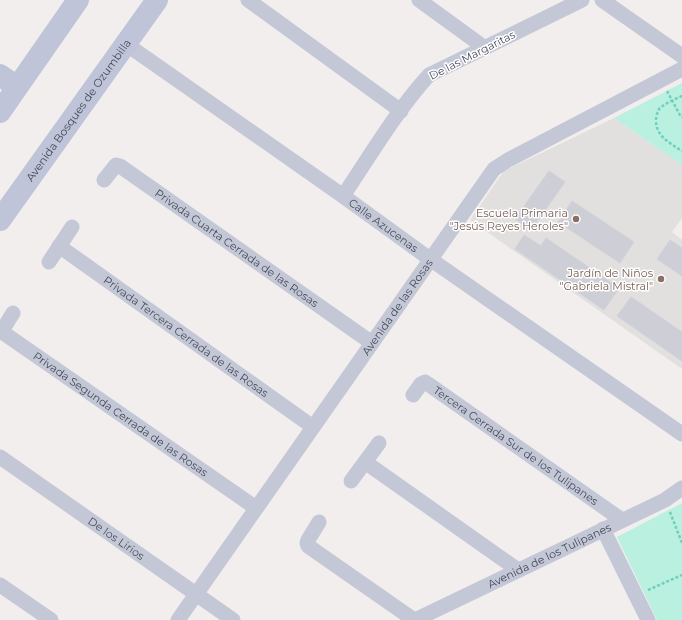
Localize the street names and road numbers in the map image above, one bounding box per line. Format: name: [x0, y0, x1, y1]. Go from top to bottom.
street label: De las Margaritas: [427, 27, 518, 83]
street label: Avenida Bosques de Ozumbilla: [23, 36, 134, 184]
street label: Privada Cuarta Cerrada de las Rosas: [152, 186, 322, 311]
street label: Calle Azucenas: [346, 195, 422, 256]
street label: Avenida de las Rosas: [359, 256, 436, 358]
street label: Privada Tercera Cerrada de las Rosas: [101, 273, 272, 401]
street label: Privada Segunda Cerrada de las Rosas: [31, 349, 211, 480]
street label: Tercera Cerrada Sur de los Tulipanes: [431, 383, 602, 509]
street label: De los Lirios: [85, 514, 148, 563]
street label: Avenida de los Tulipanes: [485, 520, 614, 591]

